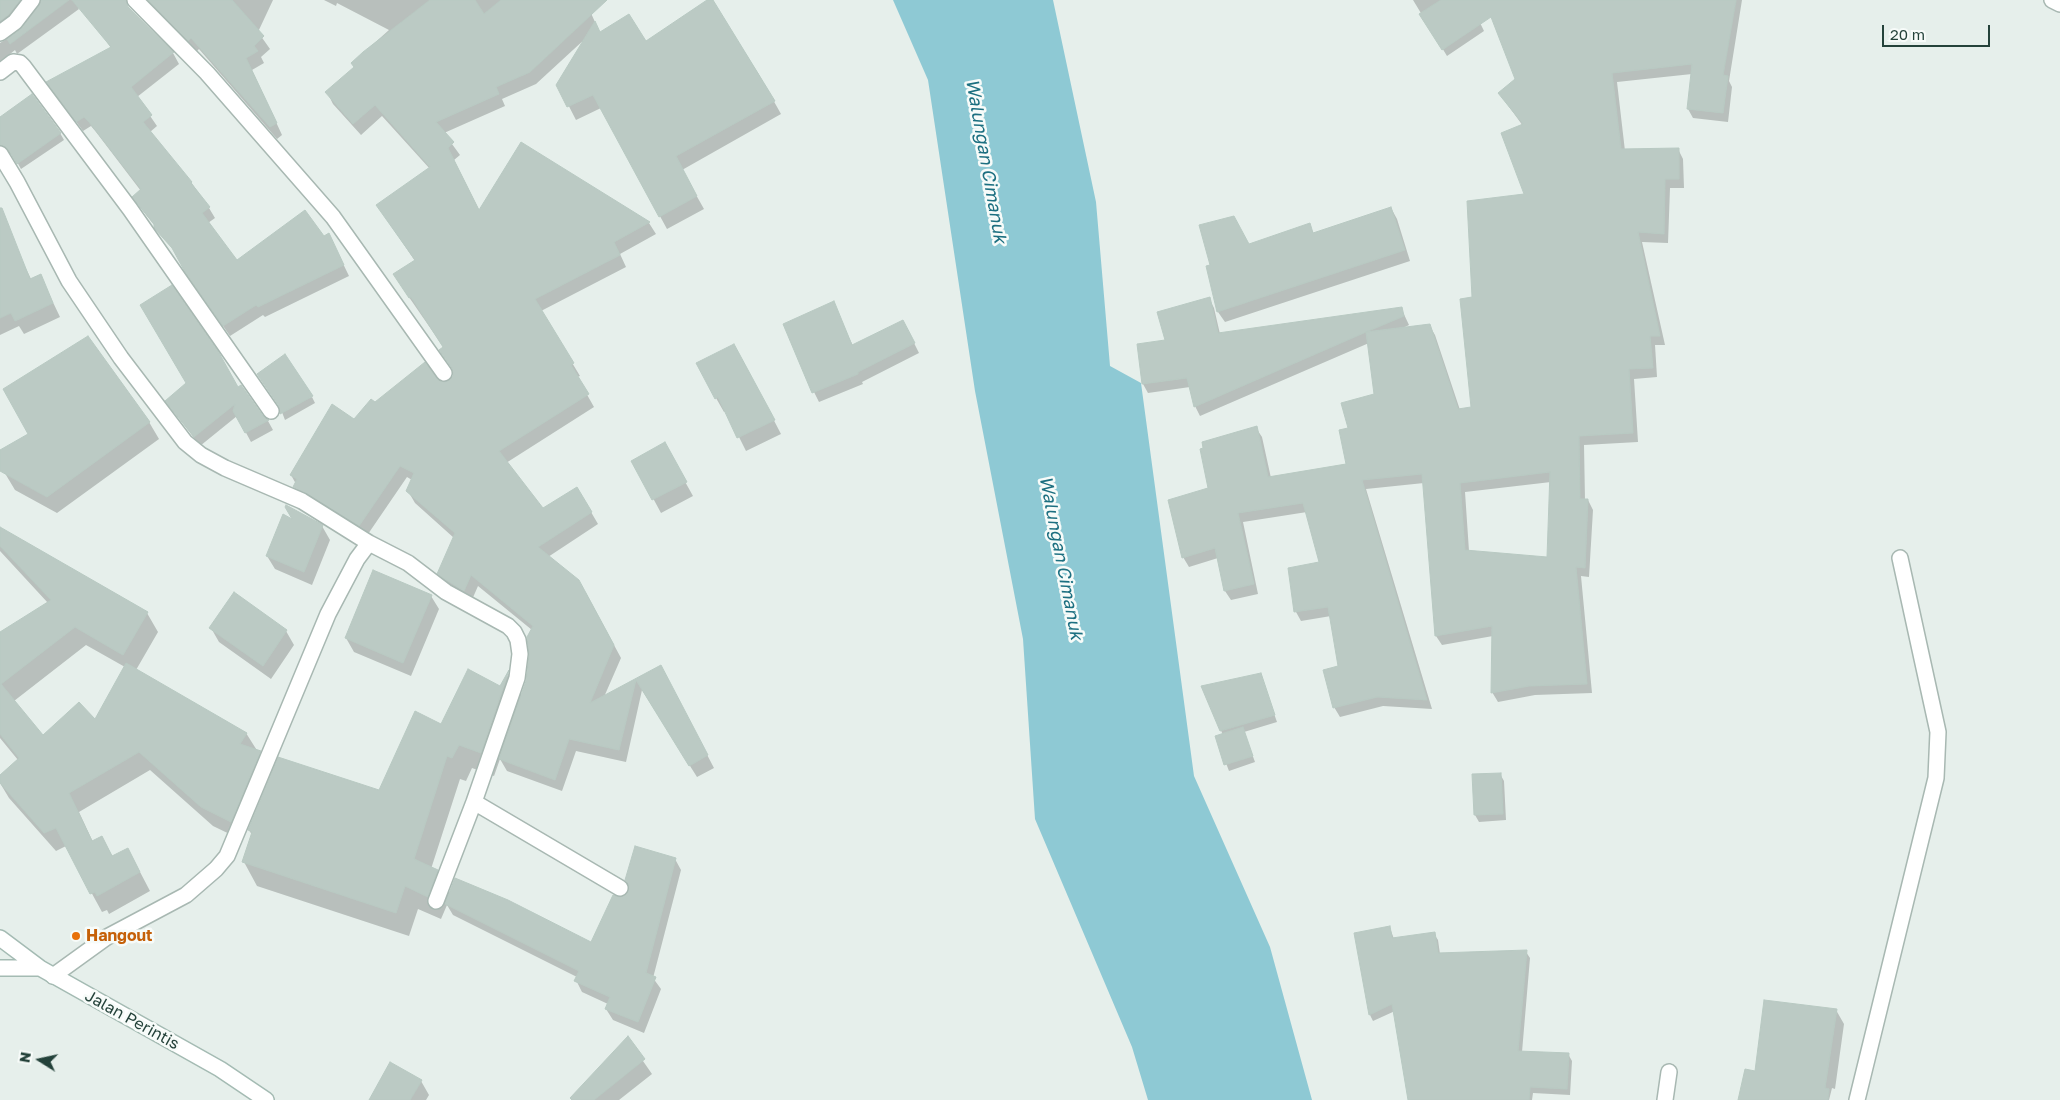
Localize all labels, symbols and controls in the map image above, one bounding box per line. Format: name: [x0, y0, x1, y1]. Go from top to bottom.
scale bar: [1885, 15, 1992, 47]
text: 20 m: [1890, 25, 1925, 43]
water label: Walungan Cimanuk: [961, 77, 1011, 245]
water label: Walungan Cimanuk: [1035, 474, 1087, 642]
place label: Hangout: [86, 926, 152, 946]
marker: Hangout: [70, 930, 82, 942]
street label: Jalan Perintis: [81, 986, 183, 1054]
north arrow: [15, 1035, 65, 1085]
text: N: [15, 1051, 34, 1064]

